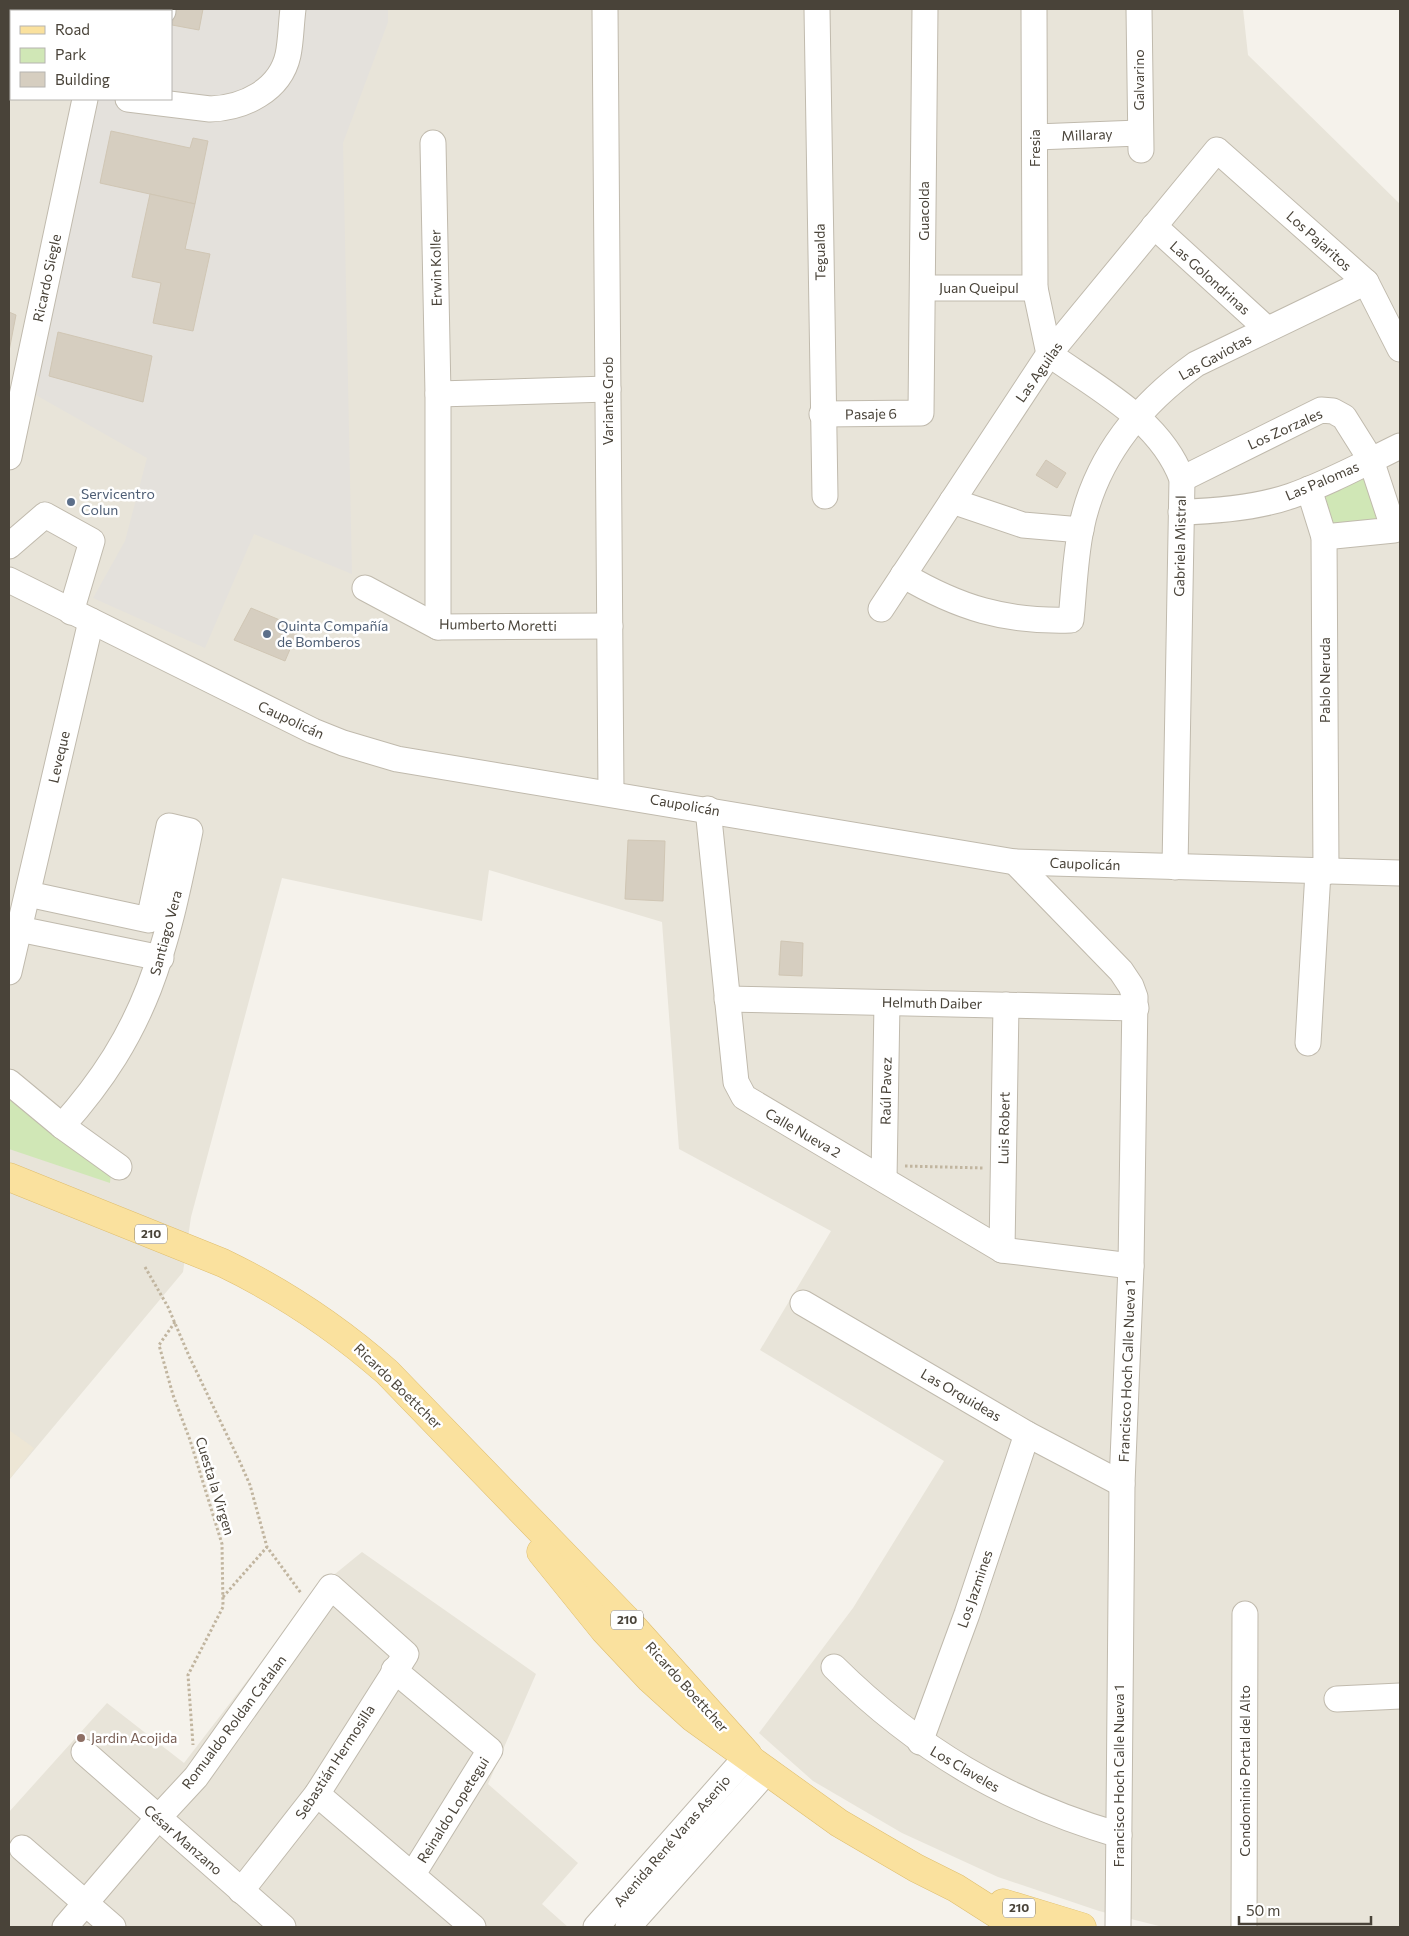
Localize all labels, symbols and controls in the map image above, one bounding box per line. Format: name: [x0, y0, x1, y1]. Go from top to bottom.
legend: [10, 10, 172, 100]
text: Road: [55, 20, 90, 38]
text: Park: [55, 45, 86, 63]
street label: Galvarino: [1130, 49, 1147, 111]
text: Building: [55, 70, 110, 88]
street label: Millaray: [1061, 125, 1113, 144]
street label: Fresia: [1026, 129, 1043, 167]
street label: Guacolda: [915, 181, 932, 241]
street label: Los Pajaritos: [1283, 207, 1355, 274]
street label: Tegualda: [811, 223, 828, 281]
street label: Erwin Koller: [426, 229, 445, 307]
street label: Ricardo Siegle: [29, 232, 64, 323]
street label: Las Golondrinas: [1167, 237, 1254, 318]
street label: Juan Queipul: [939, 279, 1019, 296]
street label: Las Gaviotas: [1176, 330, 1254, 383]
street label: Las Aguilas: [1012, 338, 1066, 405]
street label: Variante Grob: [599, 357, 616, 445]
street label: Los Zorzales: [1245, 404, 1325, 453]
street label: Pasaje 6: [845, 405, 897, 422]
street label: Las Palomas: [1282, 457, 1361, 504]
place label: Servicentro Colun: [81, 485, 155, 518]
street label: Gabriela Mistral: [1170, 495, 1189, 597]
marker: Servicentro Colun: [65, 496, 77, 508]
street label: Humberto Moretti: [439, 615, 557, 634]
place label: Quinta Compañía de Bomberos: [277, 617, 388, 650]
marker: Quinta Compañía de Bomberos: [261, 628, 273, 640]
street label: Pablo Neruda: [1316, 637, 1333, 723]
street label: Caupolicán: [256, 697, 327, 742]
street label: Leveque: [44, 729, 73, 785]
street label: Caupolicán: [649, 790, 721, 819]
street label: Caupolicán: [1049, 854, 1121, 873]
street label: Santiago Vera: [146, 888, 185, 977]
street label: Helmuth Daiber: [882, 993, 983, 1012]
street label: Raúl Pavez: [876, 1057, 895, 1125]
street label: Luis Robert: [994, 1091, 1013, 1165]
street label: Calle Nueva 2: [762, 1104, 844, 1161]
road number: 210: [135, 1224, 167, 1244]
street label: Francisco Hoch Calle Nueva 1: [1115, 1279, 1138, 1463]
street label: Ricardo Boettcher: [351, 1339, 446, 1432]
street label: Las Orquideas: [918, 1365, 1004, 1424]
street label: Cuesta la Virgen: [192, 1435, 239, 1537]
street label: Los Jazmines: [953, 1548, 996, 1630]
road number: 210: [611, 1610, 643, 1630]
street label: Ricardo Boettcher: [642, 1638, 733, 1736]
street label: Romualdo Roldan Catalan: [178, 1651, 289, 1792]
street label: Francisco Hoch Calle Nueva 1: [1110, 1685, 1127, 1867]
street label: Condominio Portal del Alto: [1236, 1685, 1253, 1857]
street label: Sebastián Hermosilla: [291, 1701, 378, 1822]
place label: Jardin Acojida: [91, 1729, 177, 1746]
marker: Jardin Acojida: [75, 1732, 87, 1744]
street label: Los Claveles: [928, 1742, 1003, 1795]
street label: Reinaldo Lopetegui: [413, 1754, 492, 1866]
street label: Avenida René Varas Asenjo: [610, 1771, 733, 1910]
street label: César Manzano: [141, 1801, 226, 1878]
scale bar: [1239, 1894, 1372, 1926]
road number: 210: [1003, 1899, 1035, 1918]
text: 50 m: [1246, 1901, 1280, 1919]

